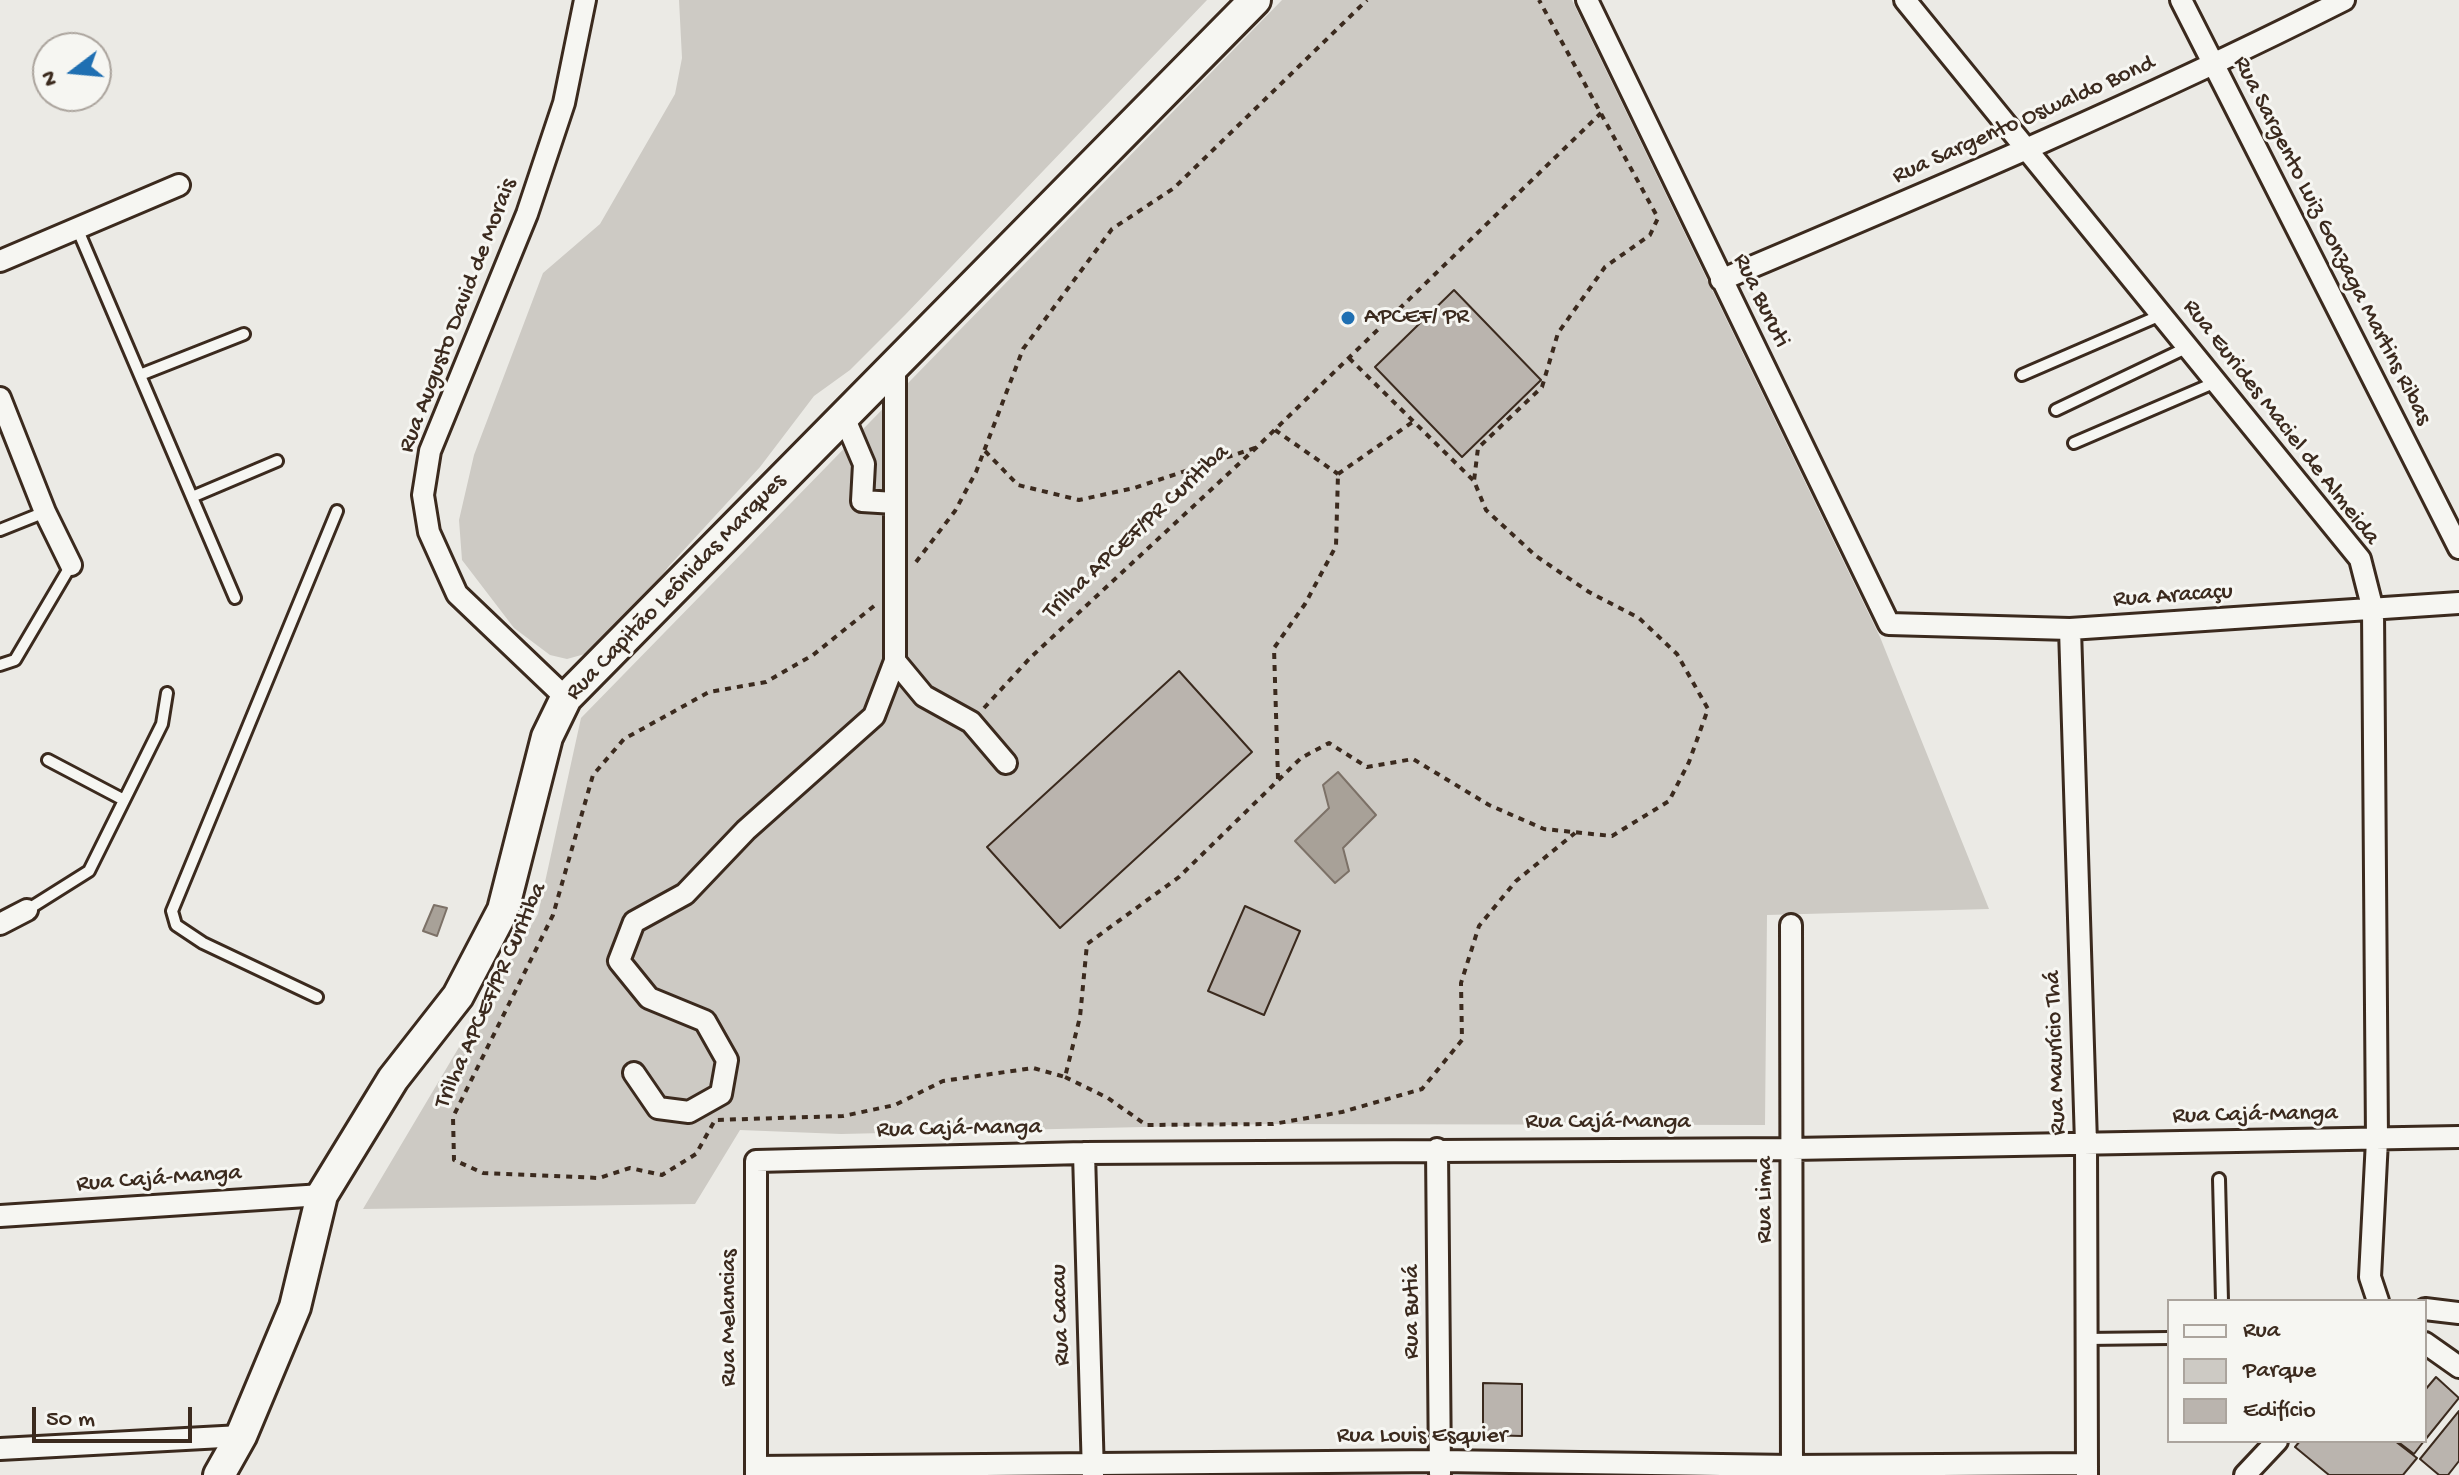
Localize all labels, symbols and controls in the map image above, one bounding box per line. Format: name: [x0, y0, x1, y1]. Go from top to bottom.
north arrow: [32, 32, 112, 112]
street label: Rua Sargento Oswaldo Bond: [1888, 50, 2160, 192]
street label: Rua Sargento Luiz Gonzaga Martins Ribas: [2225, 52, 2437, 430]
text: N: [36, 68, 65, 89]
street label: Rua Augusto David de Morais: [393, 175, 525, 457]
street label: Rua Buruti: [1725, 249, 1795, 353]
street label: Rua Eurides Maciel de Almeida: [2175, 294, 2385, 552]
place label: APCEF/ PR: [1364, 304, 1469, 332]
marker: APCEF/ PR: [1339, 309, 1357, 327]
street label: Trilha APCEF/PR Curitiba: [1038, 439, 1236, 627]
street label: Rua Capitão Leônidas Marques: [561, 468, 793, 708]
street label: Rua Aracaçu: [2112, 578, 2234, 616]
street label: Trilha APCEF/PR Curitiba: [429, 879, 555, 1113]
street label: Rua Maurício Thá: [2040, 970, 2074, 1136]
street label: Rua Cajá-Manga: [2172, 1100, 2338, 1132]
street label: Rua Cajá-Manga: [1525, 1109, 1691, 1137]
street label: Rua Cajá-Manga: [876, 1114, 1042, 1146]
street label: Rua Lima: [1752, 1156, 1780, 1244]
street label: Rua Cajá-Manga: [76, 1160, 242, 1200]
street label: Rua Melancias: [716, 1249, 744, 1387]
street label: Rua Cacau: [1046, 1264, 1078, 1366]
street label: Rua Butiá: [1399, 1265, 1427, 1359]
legend: [2167, 1299, 2427, 1443]
text: Rua: [2243, 1317, 2280, 1346]
text: Parque: [2243, 1357, 2316, 1386]
scale bar: [36, 1391, 196, 1441]
text: Edifício: [2243, 1397, 2316, 1426]
text: 50 m: [46, 1406, 95, 1435]
street label: Rua Louis Esquier: [1337, 1423, 1507, 1451]

